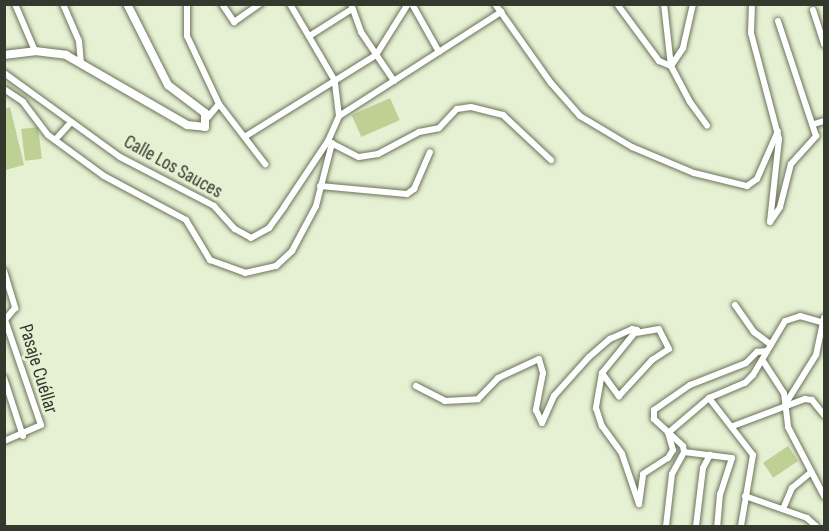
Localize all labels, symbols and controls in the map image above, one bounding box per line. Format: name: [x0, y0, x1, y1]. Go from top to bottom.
street label: Calle Los Sauces: [119, 130, 227, 204]
street label: Pasaje Cuéllar: [13, 321, 63, 417]

